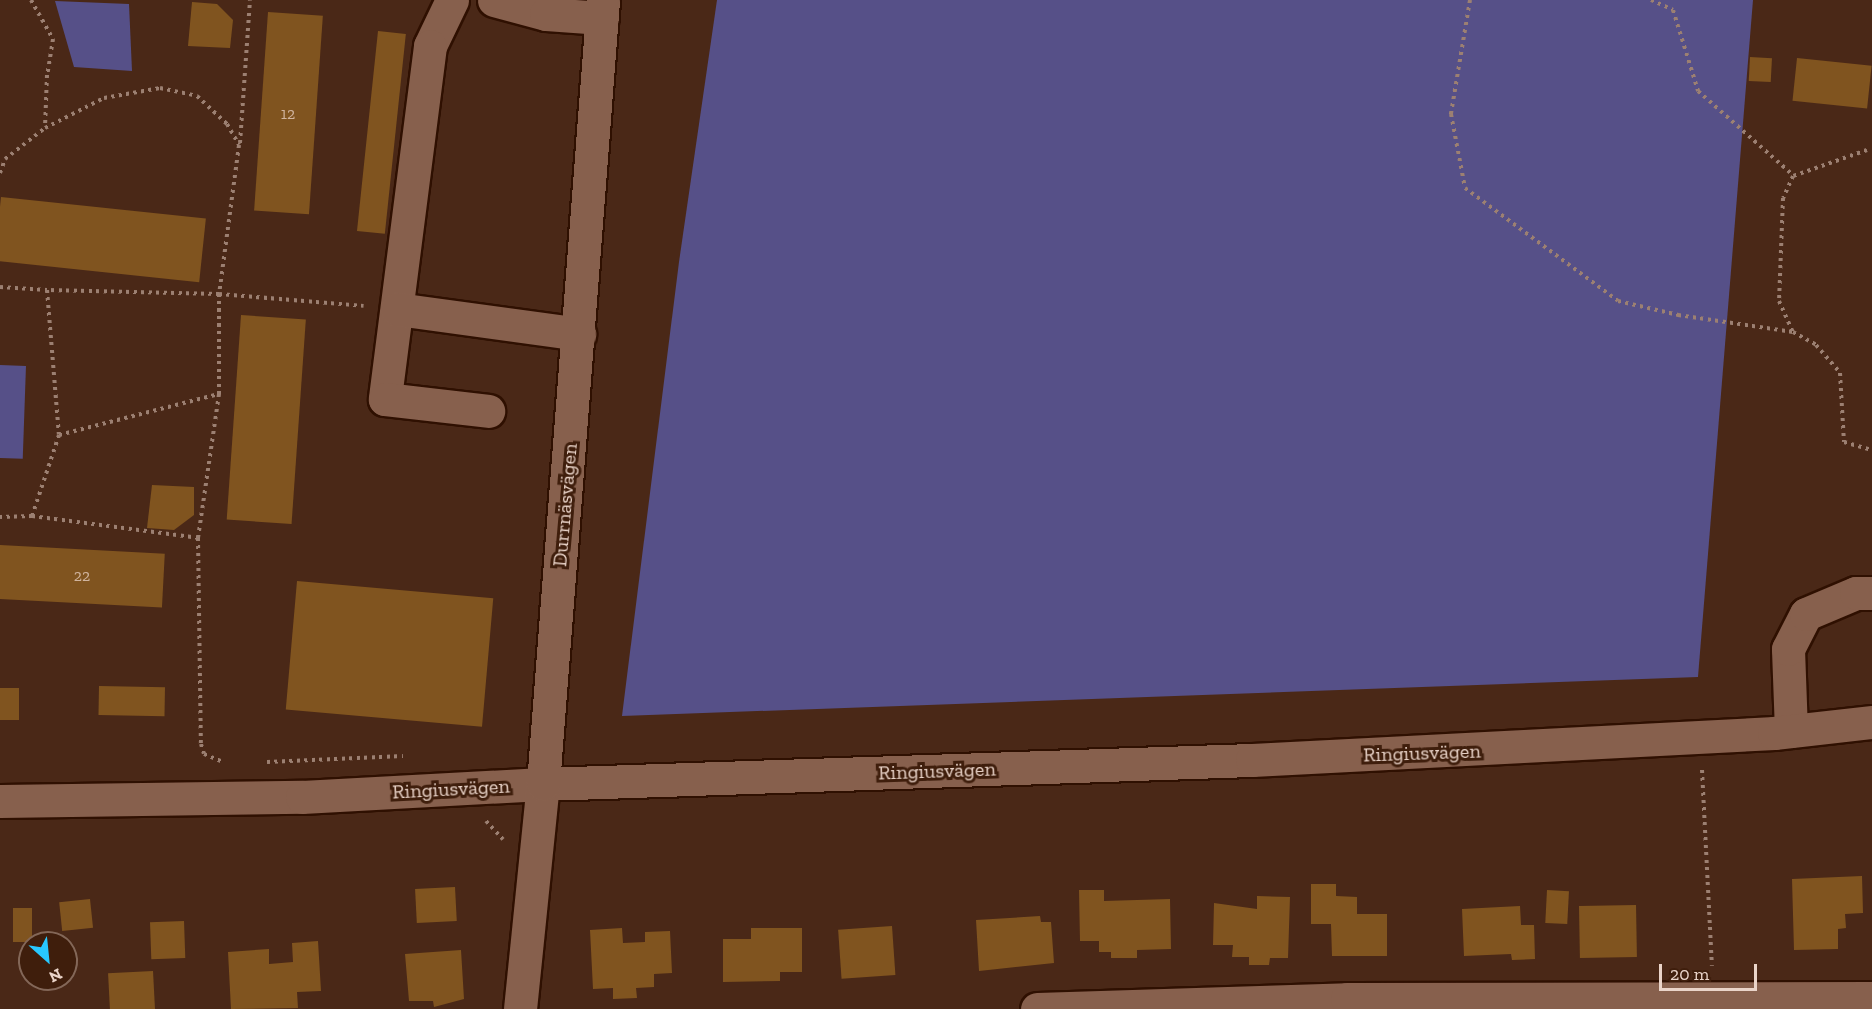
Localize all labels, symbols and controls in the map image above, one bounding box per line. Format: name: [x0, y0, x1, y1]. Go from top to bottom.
house number: 12: [281, 104, 295, 124]
street label: Durrnäsvägen: [548, 442, 582, 568]
house number: 22: [74, 566, 90, 586]
street label: Ringiusvägen: [1363, 739, 1481, 767]
street label: Ringiusvägen: [878, 757, 996, 785]
street label: Ringiusvägen: [392, 774, 510, 804]
north arrow: [18, 931, 78, 991]
scale bar: [1662, 952, 1760, 990]
text: 20 m: [1670, 963, 1709, 985]
text: N: [46, 964, 65, 987]

